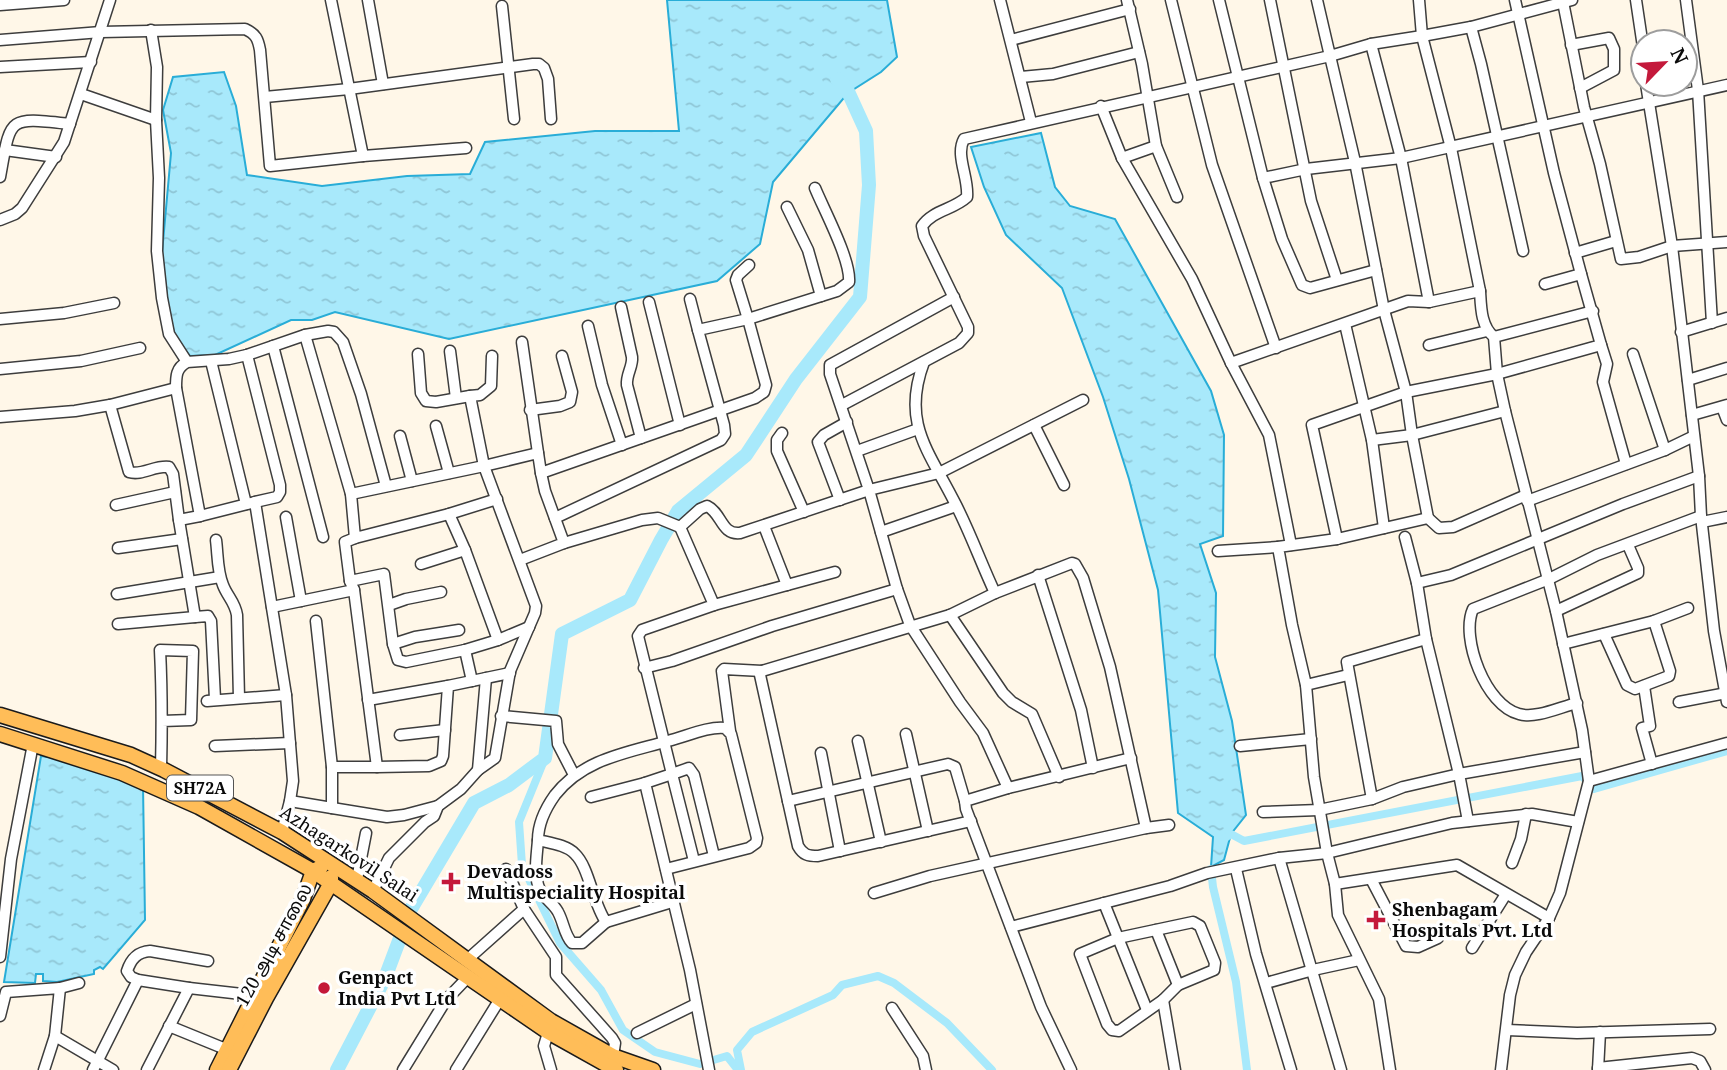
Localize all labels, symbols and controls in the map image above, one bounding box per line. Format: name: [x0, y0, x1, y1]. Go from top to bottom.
north arrow: [1629, 28, 1699, 98]
text: N: [1664, 44, 1694, 68]
road number: SH72A: [167, 776, 233, 800]
street label: Azhagarkovil Salai: [276, 799, 423, 907]
place label: Devadoss Multispeciality Hospital: [467, 859, 686, 904]
marker: Devadoss Multispeciality Hospital: [441, 872, 461, 892]
street label: 120 அடி சாலை: [229, 879, 318, 1011]
place label: Shenbagam Hospitals Pvt. Ltd: [1392, 897, 1553, 942]
marker: Shenbagam Hospitals Pvt. Ltd: [1366, 910, 1386, 930]
place label: Genpact India Pvt Ltd: [338, 965, 456, 1010]
marker: Genpact India Pvt Ltd: [316, 980, 332, 996]

